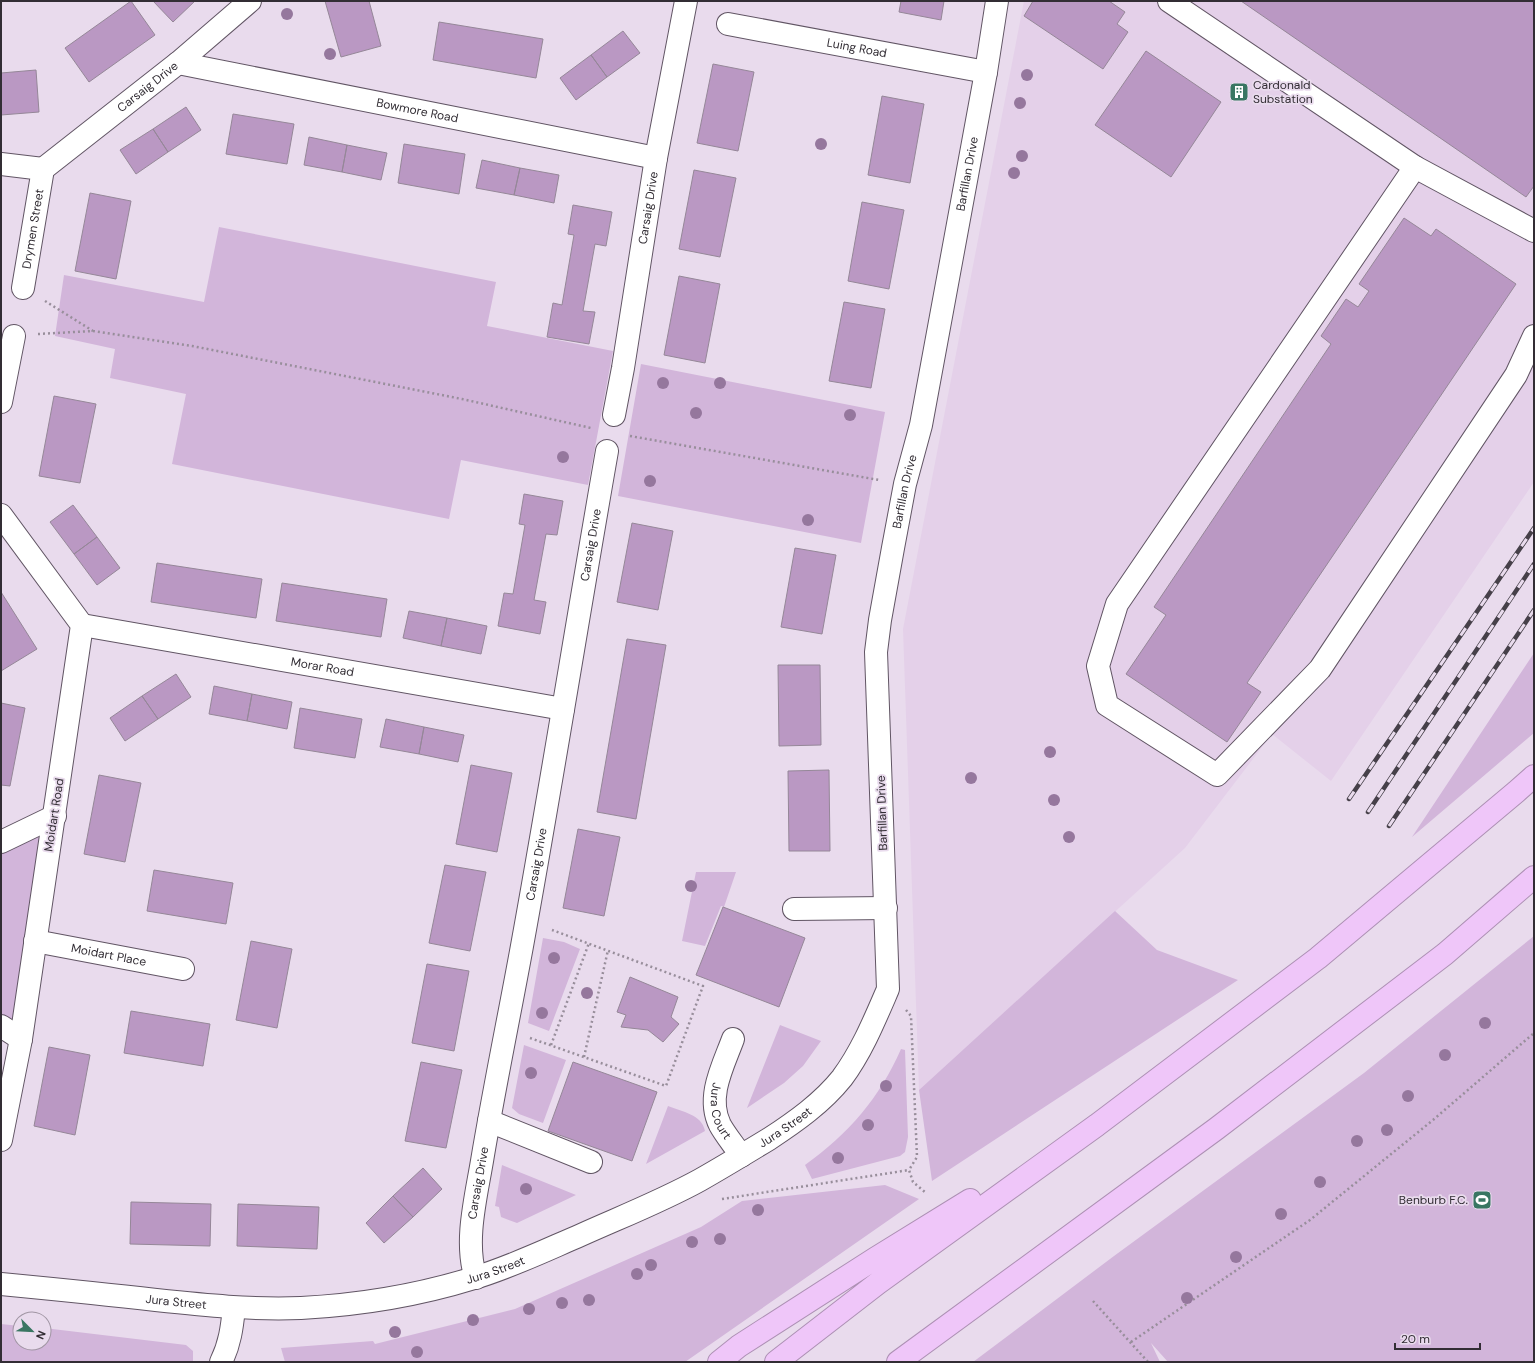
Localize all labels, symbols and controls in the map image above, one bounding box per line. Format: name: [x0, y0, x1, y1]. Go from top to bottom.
street label: Luing Road: [825, 35, 888, 61]
street label: Carsaig Drive: [114, 58, 182, 116]
place label: Cardonald Substation: [1253, 77, 1313, 107]
building icon: Cardonald Substation: [1228, 81, 1250, 103]
street label: Bowmore Road: [375, 95, 460, 127]
street label: Barfillan Drive: [953, 135, 982, 213]
street label: Carsaig Drive: [635, 170, 662, 245]
street label: Drymen Street: [18, 187, 48, 270]
street label: Barfillan Drive: [889, 453, 921, 530]
street label: Carsaig Drive: [577, 507, 605, 582]
street label: Morar Road: [290, 654, 355, 680]
street label: Barfillan Drive: [873, 775, 891, 851]
street label: Moidart Road: [40, 777, 68, 853]
street label: Carsaig Drive: [522, 827, 551, 902]
street label: Moidart Place: [70, 940, 148, 970]
street label: Jura Court: [707, 1081, 735, 1143]
street label: Jura Street: [756, 1103, 815, 1151]
street label: Carsaig Drive: [464, 1145, 492, 1220]
sports icon: Benburb F.C.: [1471, 1189, 1493, 1211]
place label: Benburb F.C.: [1399, 1192, 1468, 1208]
street label: Jura Street: [464, 1252, 527, 1288]
street label: Jura Street: [145, 1291, 207, 1313]
north arrow: [12, 1311, 52, 1351]
scale bar: [1395, 1325, 1480, 1351]
text: N: [33, 1329, 49, 1342]
text: 20 m: [1401, 1331, 1430, 1347]

